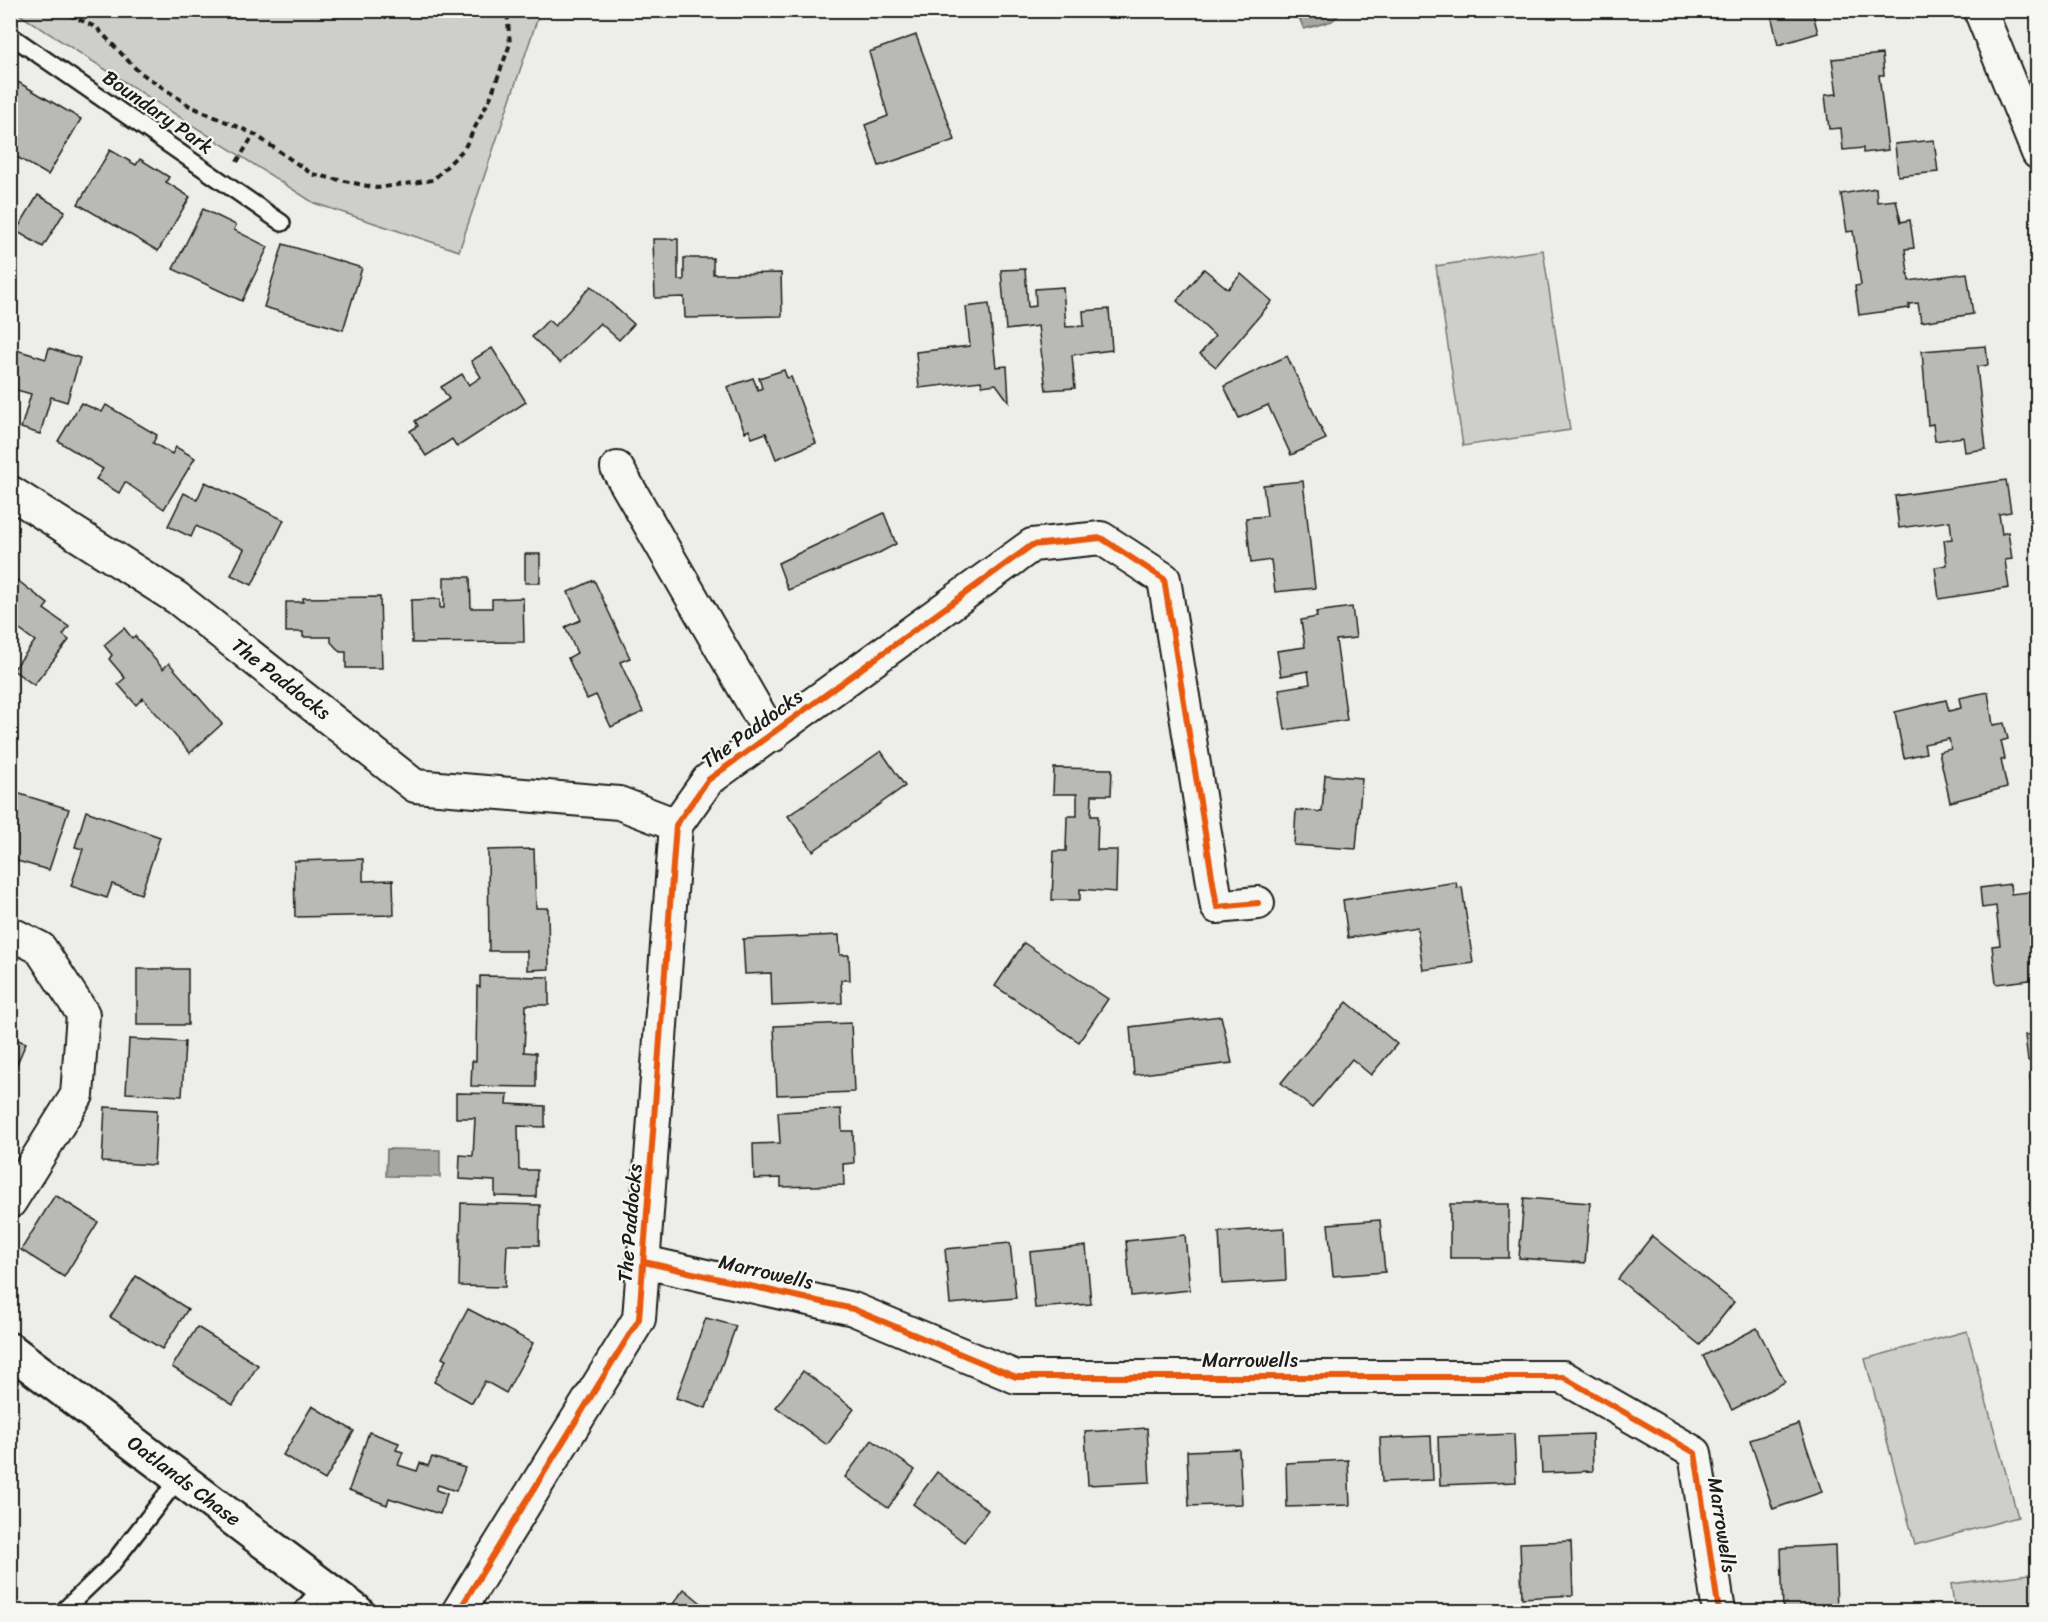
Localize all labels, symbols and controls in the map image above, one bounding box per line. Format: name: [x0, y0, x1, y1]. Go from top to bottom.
street label: Boundary Park: [95, 60, 221, 164]
street label: The Paddocks: [223, 629, 339, 730]
street label: The Paddocks: [694, 680, 811, 778]
street label: The Paddocks: [607, 1162, 653, 1284]
street label: Marrowells: [715, 1244, 817, 1300]
street label: Marrowells: [1202, 1343, 1299, 1378]
street label: Oatlands Chase: [119, 1426, 249, 1536]
street label: Marrowells: [1697, 1475, 1747, 1576]

